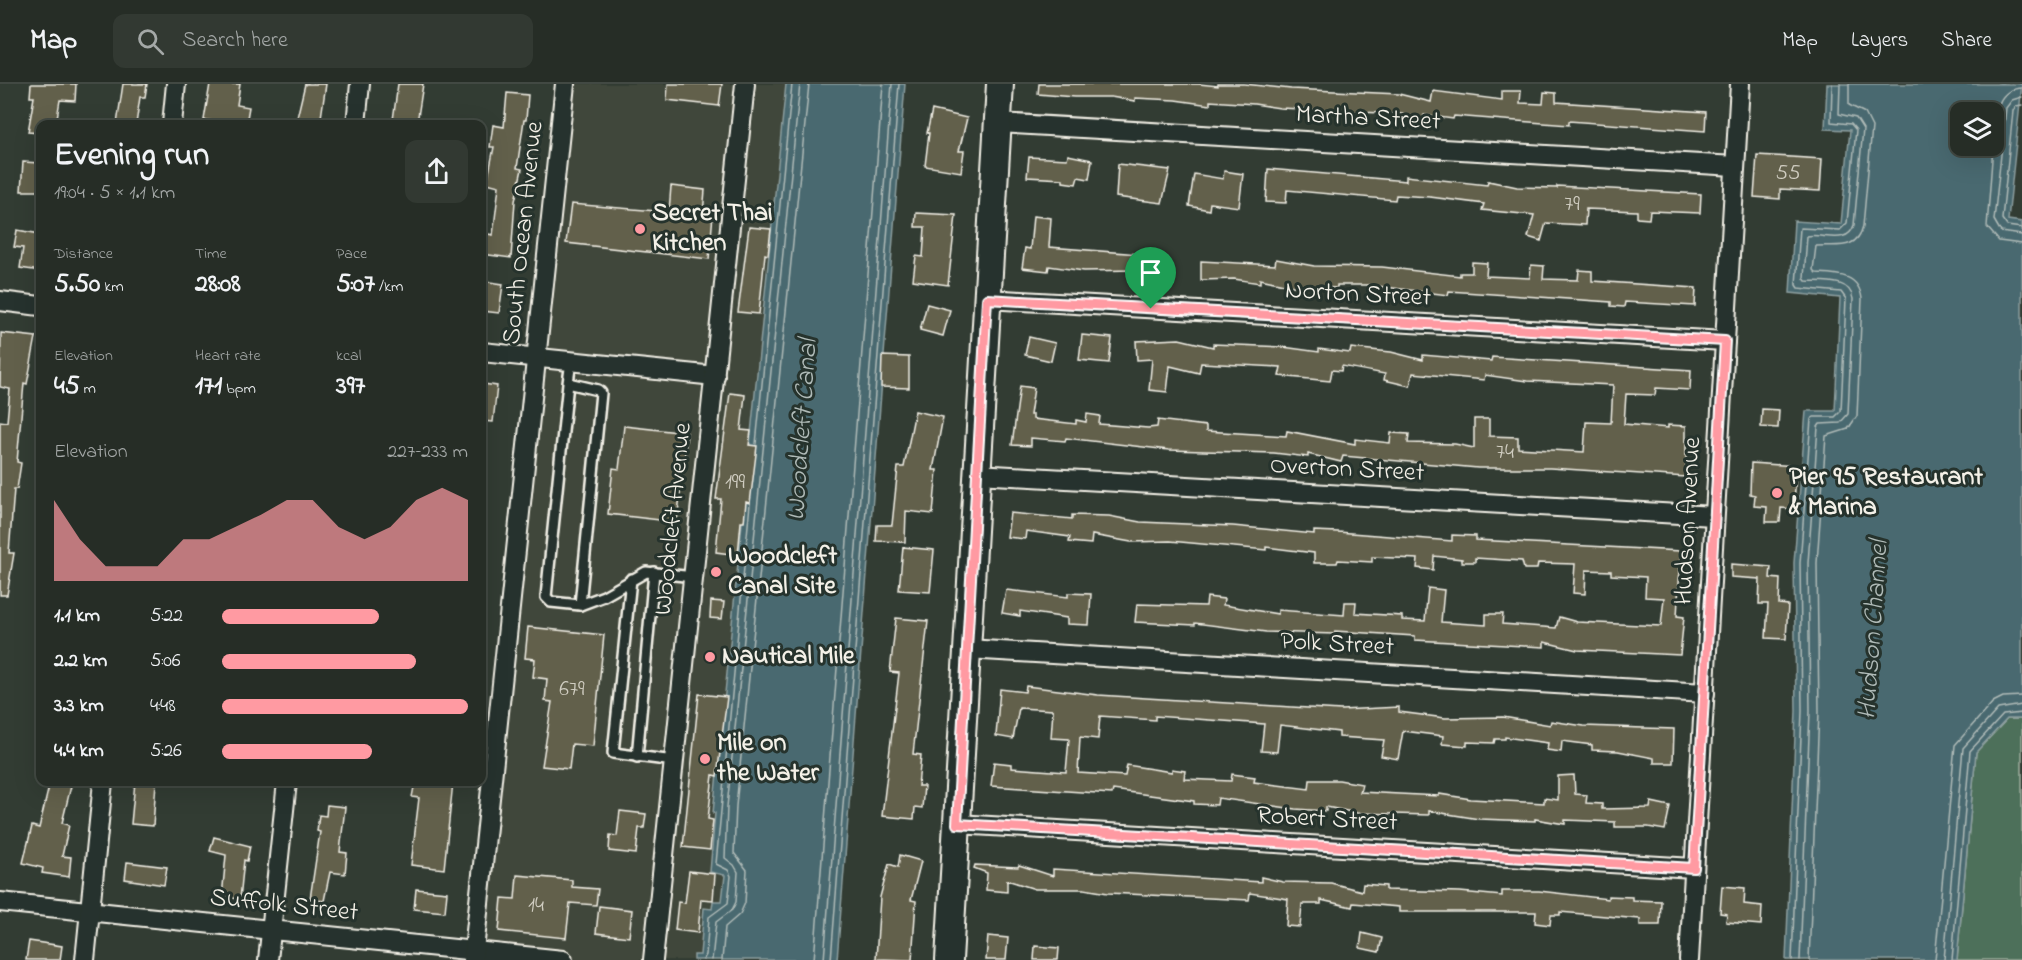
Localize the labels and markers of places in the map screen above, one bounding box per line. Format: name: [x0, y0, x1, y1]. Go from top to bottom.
place label: Secret Thai Kitchen: [652, 195, 773, 263]
marker: Secret Thai Kitchen: [633, 222, 647, 236]
pin: [1125, 247, 1176, 309]
place label: Pier 95 Restaurant & Marina: [1788, 459, 1983, 527]
marker: Pier 95 Restaurant & Marina: [1770, 486, 1784, 500]
place label: Woodcleft Canal Site: [728, 538, 837, 606]
marker: Woodcleft Canal Site: [709, 565, 723, 579]
place label: Nautical Mile: [722, 638, 856, 676]
marker: Nautical Mile: [703, 650, 717, 664]
place label: Mile on the Water: [716, 725, 820, 793]
marker: Mile on the Water: [698, 752, 712, 766]

